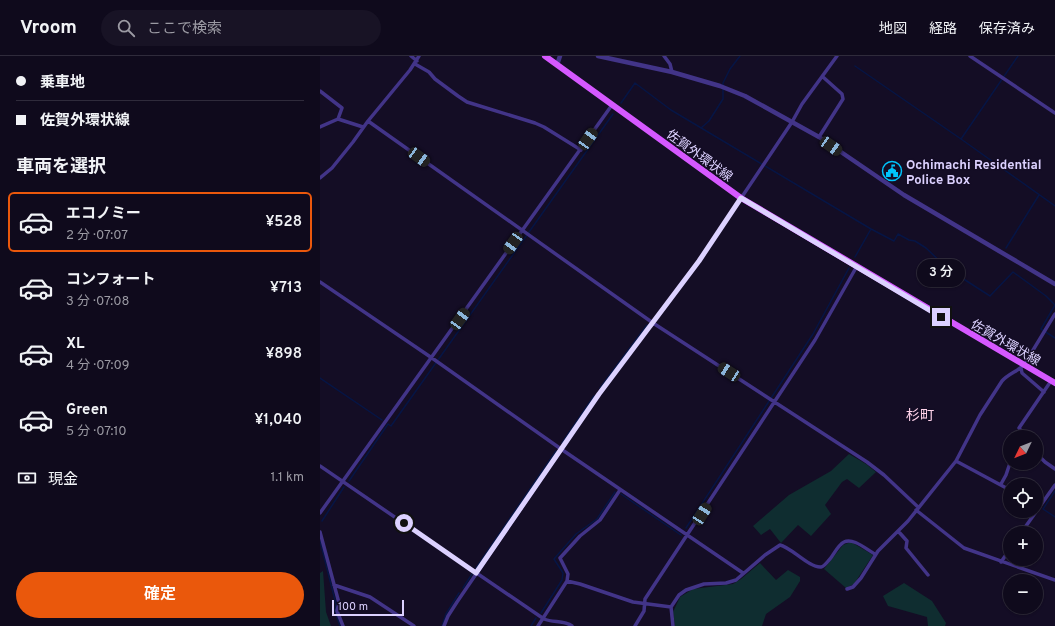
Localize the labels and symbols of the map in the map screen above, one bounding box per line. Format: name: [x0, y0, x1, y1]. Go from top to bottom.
car: [576, 126, 600, 152]
street label: 佐賀外環状線: [663, 126, 736, 186]
car: [818, 134, 844, 158]
car: [406, 145, 432, 169]
place label: Ochimachi Residential Police Box: [906, 158, 1042, 189]
public building icon: Ochimachi Residential Police Box: [881, 160, 903, 182]
car: [501, 230, 525, 256]
callout: 3 分: [917, 259, 965, 287]
car: [448, 306, 472, 332]
route end: [932, 308, 950, 326]
street label: 佐賀外環状線: [967, 316, 1043, 370]
car: [716, 360, 742, 384]
district label: 杉町: [906, 408, 934, 425]
north arrow: [1003, 430, 1043, 470]
car: [690, 501, 714, 527]
route start: [395, 514, 413, 532]
scale bar: [332, 598, 404, 617]

